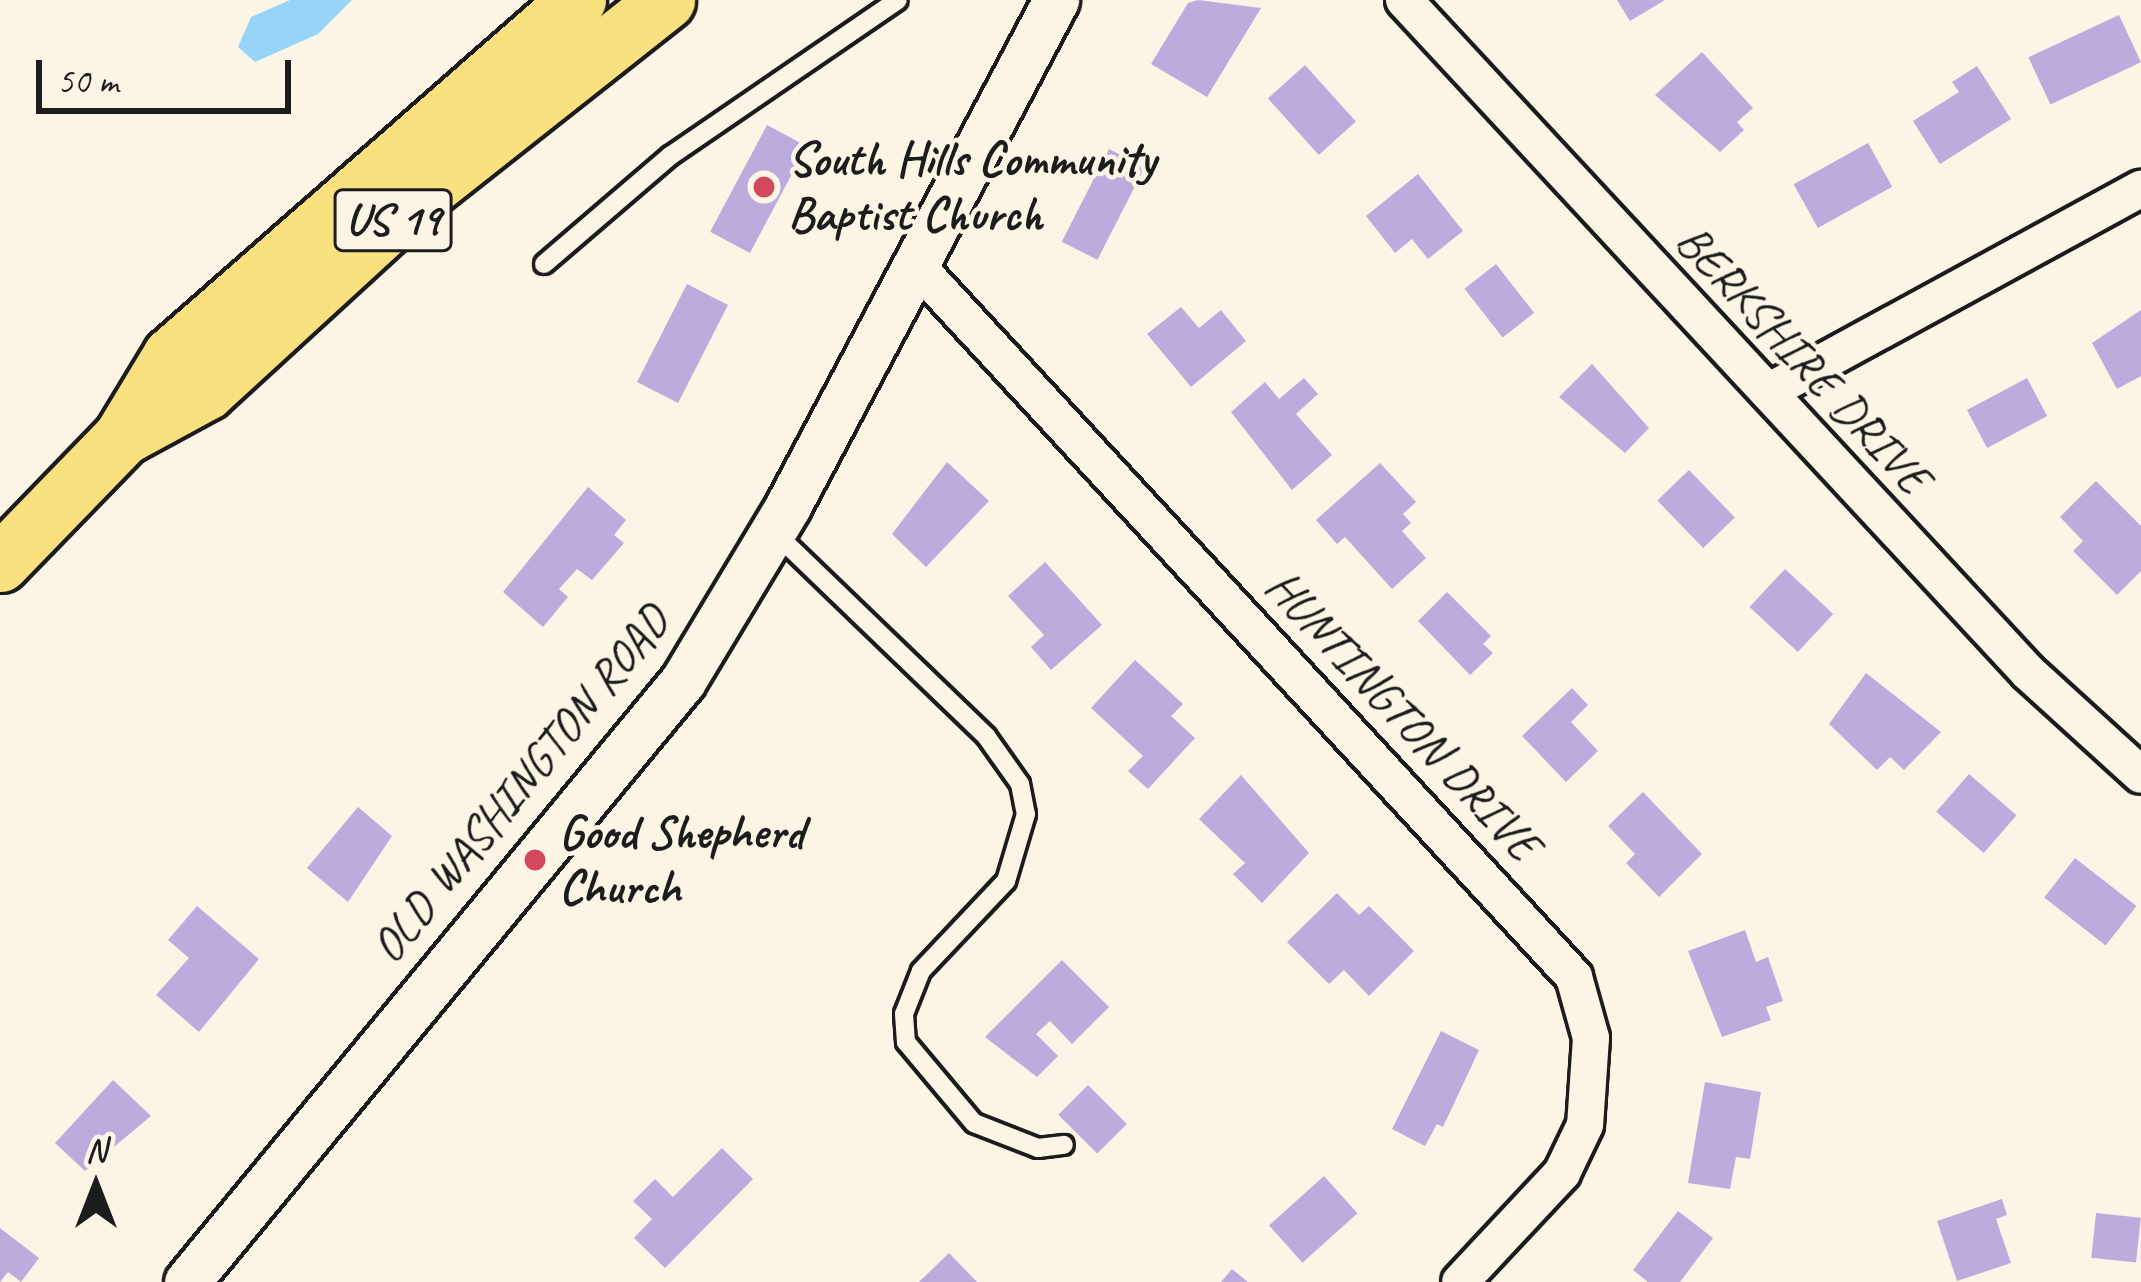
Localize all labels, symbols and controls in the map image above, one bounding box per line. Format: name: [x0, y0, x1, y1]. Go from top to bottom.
scale bar: [42, 36, 297, 110]
text: 50 m: [57, 58, 118, 104]
place label: South Hills Community Baptist Church: [788, 130, 1158, 243]
marker: South Hills Community Baptist Church: [751, 174, 777, 200]
road number: US 19: [333, 181, 453, 259]
street label: BERKSHIRE DRIVE: [1664, 213, 1942, 505]
street label: HUNTINGTON DRIVE: [1253, 557, 1553, 873]
street label: OLD WASHINGTON ROAD: [356, 591, 684, 977]
place label: Good Shepherd Church: [559, 803, 805, 916]
marker: Good Shepherd Church: [522, 847, 548, 873]
north arrow: [36, 1126, 156, 1246]
text: N: [86, 1129, 106, 1171]

